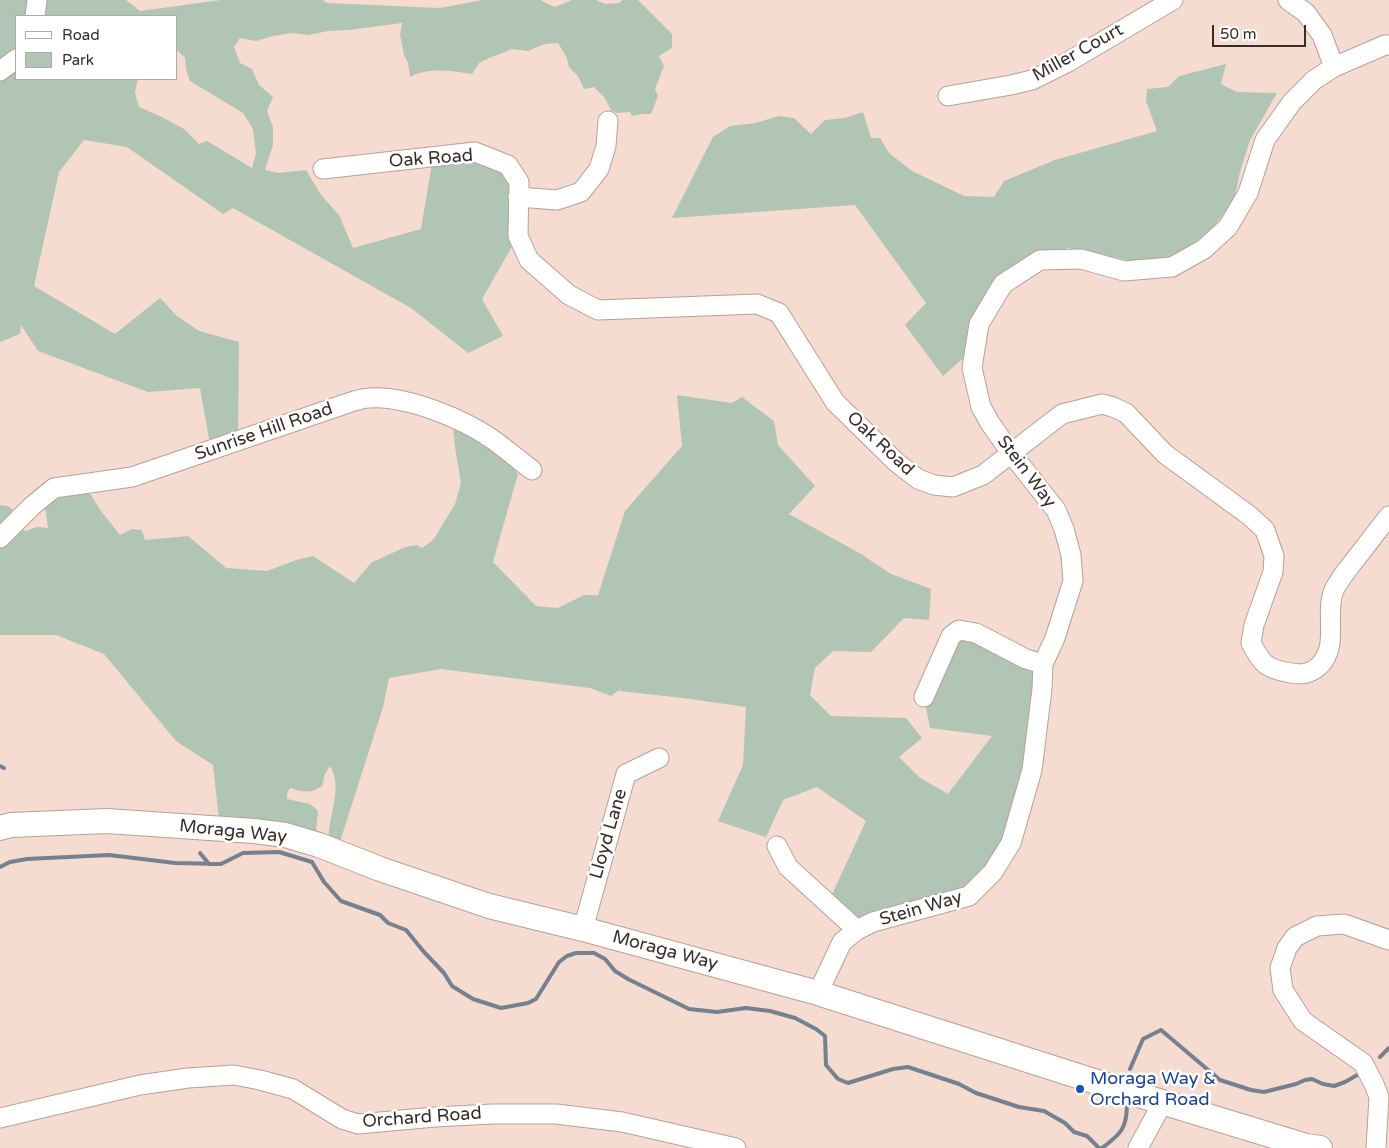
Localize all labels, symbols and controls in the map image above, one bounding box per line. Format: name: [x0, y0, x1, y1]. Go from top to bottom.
legend: [15, 15, 178, 80]
scale bar: [1214, 15, 1308, 47]
street label: Miller Court: [1029, 19, 1127, 87]
text: 50 m: [1220, 25, 1257, 43]
text: Road: [62, 26, 100, 44]
text: Park: [62, 51, 94, 69]
street label: Oak Road: [388, 145, 474, 173]
street label: Sunrise Hill Road: [192, 398, 336, 466]
street label: Oak Road: [842, 407, 918, 481]
street label: Stein Way: [992, 432, 1060, 512]
street label: Lloyd Lane: [586, 786, 632, 882]
street label: Moraga Way: [178, 816, 288, 848]
street label: Stein Way: [877, 887, 965, 931]
street label: Moraga Way: [610, 927, 720, 975]
place label: Moraga Way & Orchard Road: [1090, 1068, 1216, 1110]
marker: Moraga Way & Orchard Road: [1074, 1083, 1086, 1095]
street label: Orchard Road: [362, 1103, 482, 1133]

